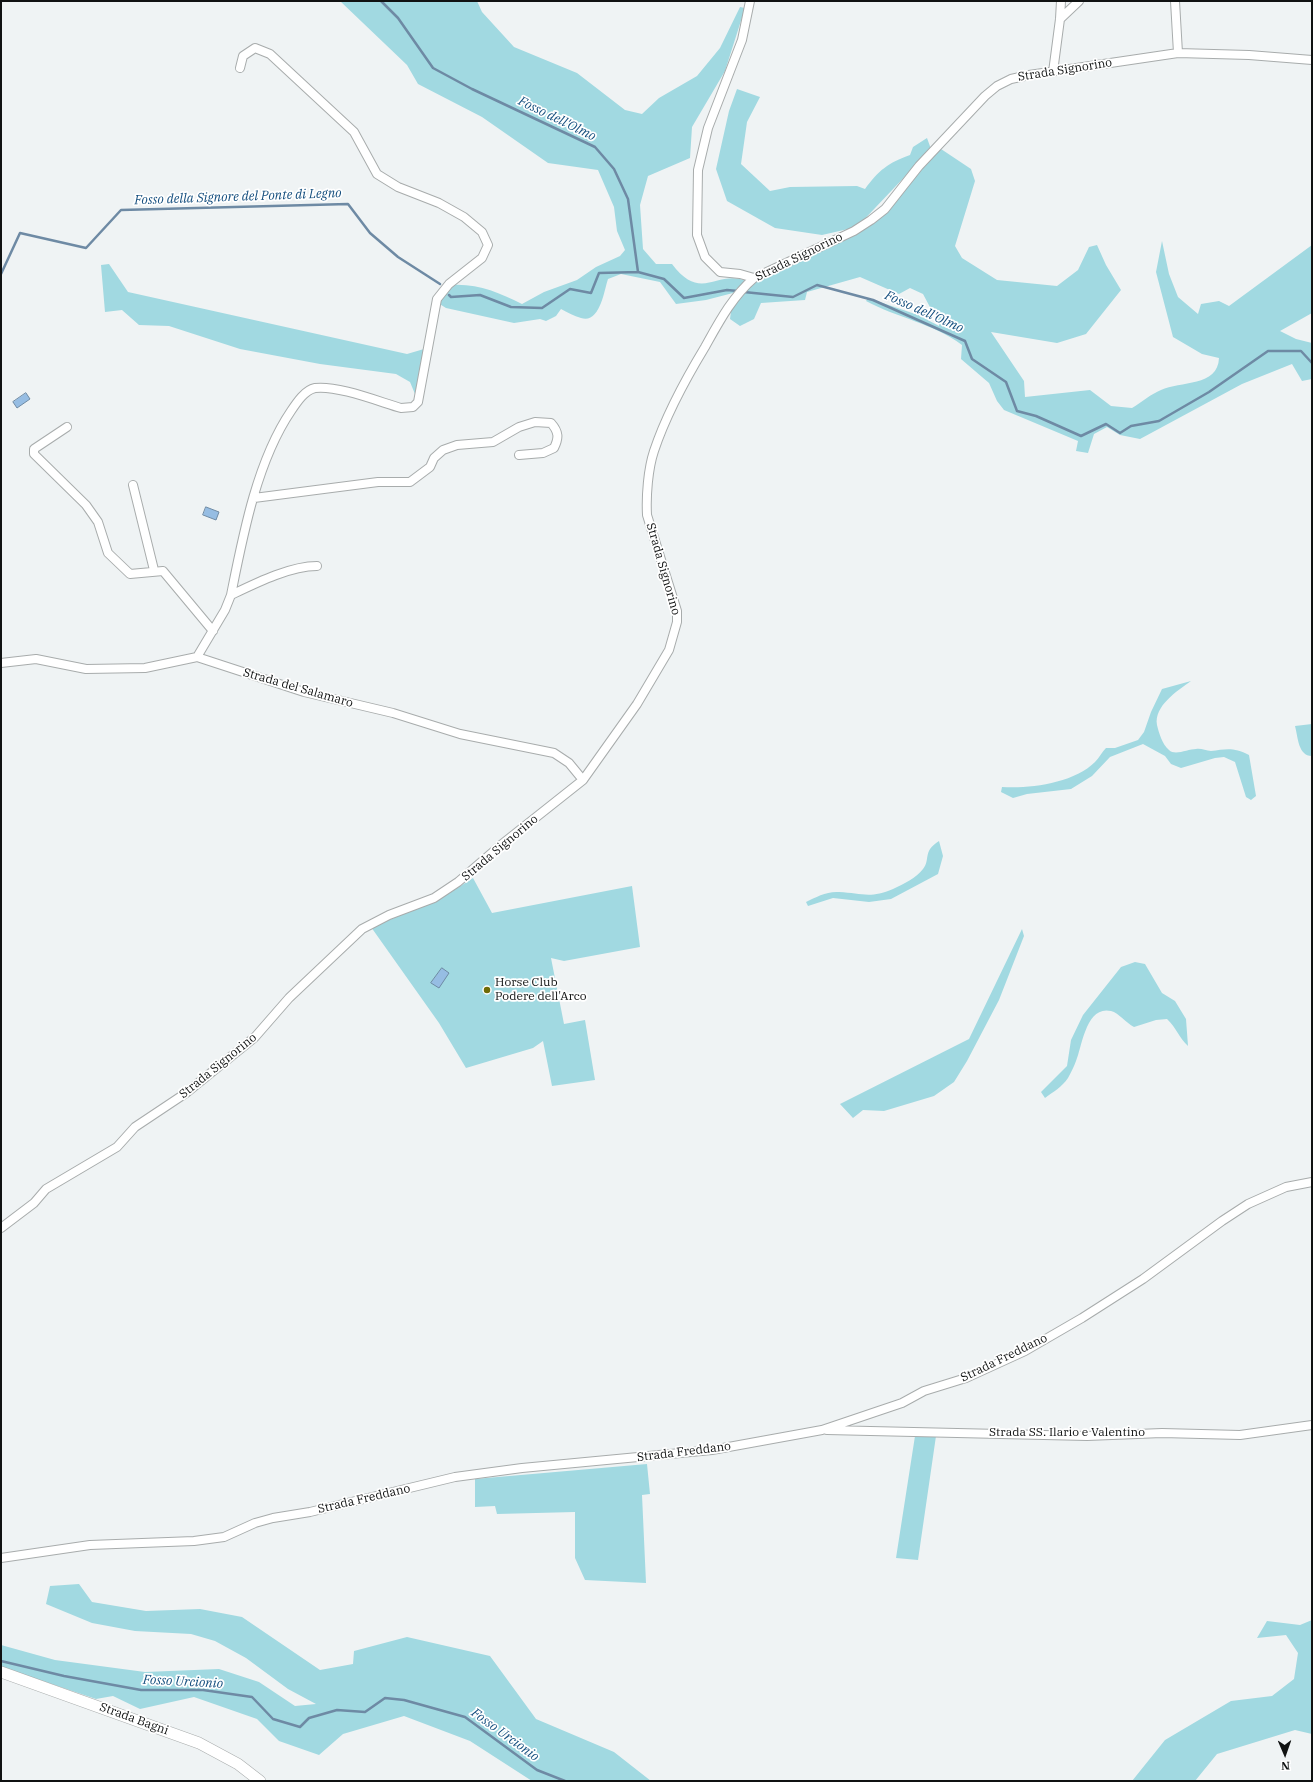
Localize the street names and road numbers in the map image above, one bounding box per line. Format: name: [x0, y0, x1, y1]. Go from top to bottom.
street label: Strada Signorino: [1017, 55, 1113, 85]
street label: Strada Signorino: [753, 230, 845, 284]
street label: Strada Signorino: [643, 521, 683, 617]
street label: Strada del Salamaro: [241, 665, 355, 711]
street label: Strada Signorino: [459, 812, 541, 884]
street label: Strada Signorino: [177, 1030, 259, 1102]
street label: Strada Freddano: [958, 1331, 1050, 1385]
street label: Strada SS. Ilario e Valentino: [989, 1426, 1145, 1440]
street label: Strada Freddano: [636, 1439, 732, 1465]
street label: Strada Freddano: [316, 1481, 412, 1517]
street label: Strada Bagni: [98, 1700, 170, 1738]

